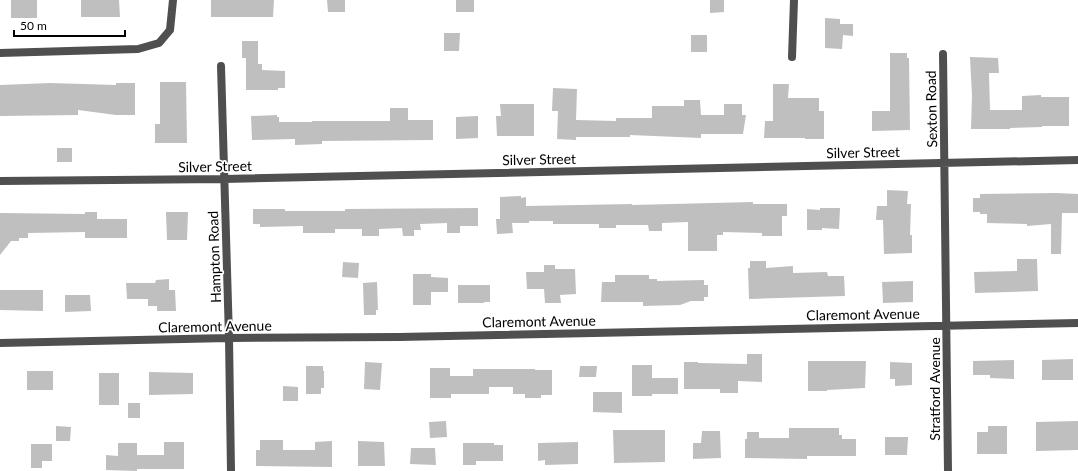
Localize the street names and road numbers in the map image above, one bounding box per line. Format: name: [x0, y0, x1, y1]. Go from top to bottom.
street label: Sexton Road: [922, 70, 940, 148]
street label: Silver Street: [826, 143, 900, 161]
street label: Silver Street: [502, 150, 576, 168]
street label: Silver Street: [178, 157, 252, 175]
street label: Hampton Road: [204, 211, 224, 303]
street label: Claremont Avenue: [806, 305, 920, 323]
street label: Claremont Avenue: [482, 312, 596, 330]
street label: Claremont Avenue: [158, 317, 272, 335]
street label: Stratford Avenue: [926, 337, 943, 441]

